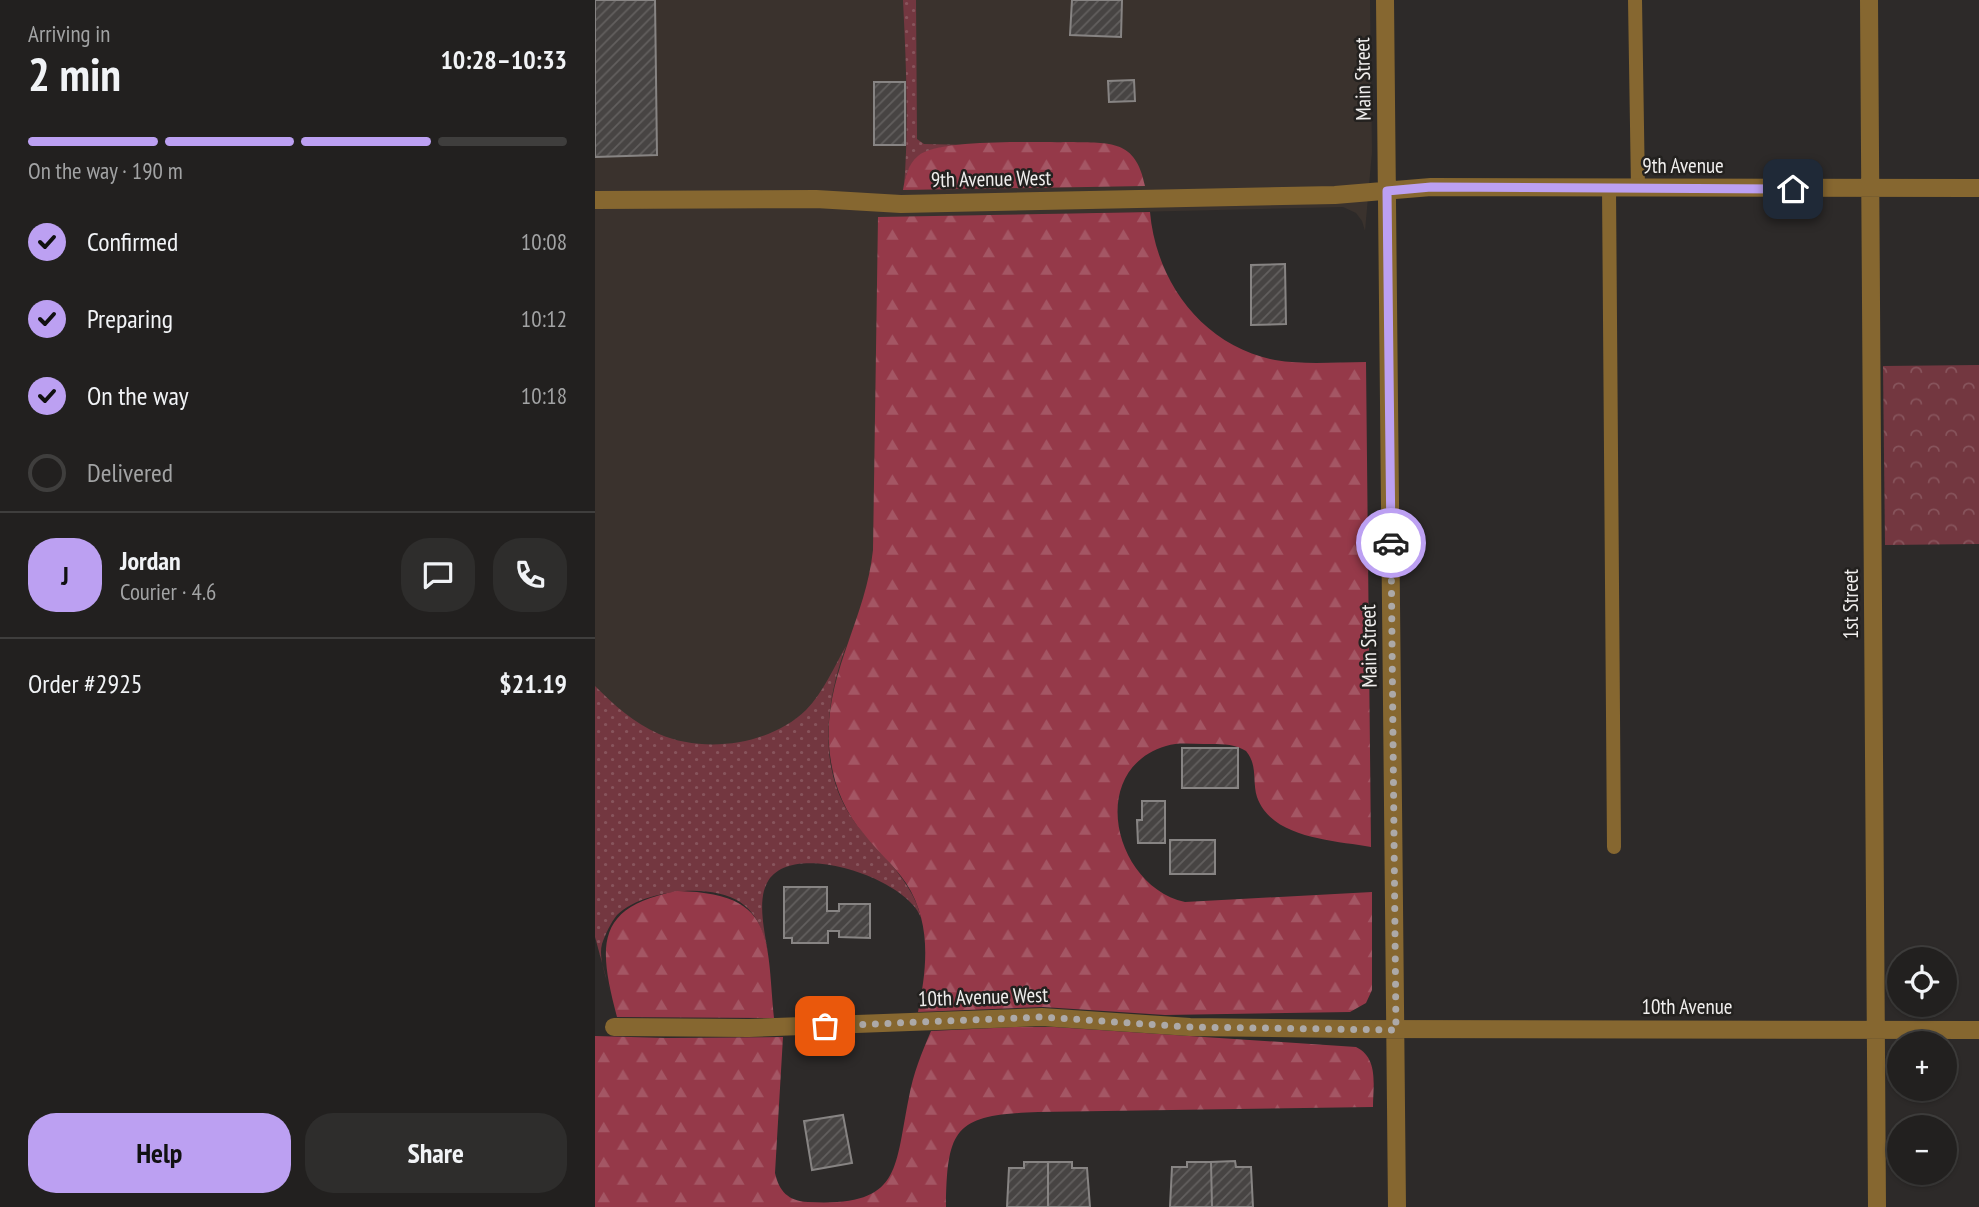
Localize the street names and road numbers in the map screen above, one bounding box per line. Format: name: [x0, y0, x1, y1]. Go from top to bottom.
street label: Main Street: [1348, 37, 1377, 121]
street label: 9th Avenue: [1642, 152, 1724, 179]
street label: 9th Avenue West: [931, 164, 1052, 193]
street label: 1st Street: [1837, 569, 1864, 639]
street label: Main Street: [1354, 604, 1383, 688]
street label: 10th Avenue West: [918, 981, 1049, 1012]
street label: 10th Avenue: [1642, 993, 1732, 1020]

